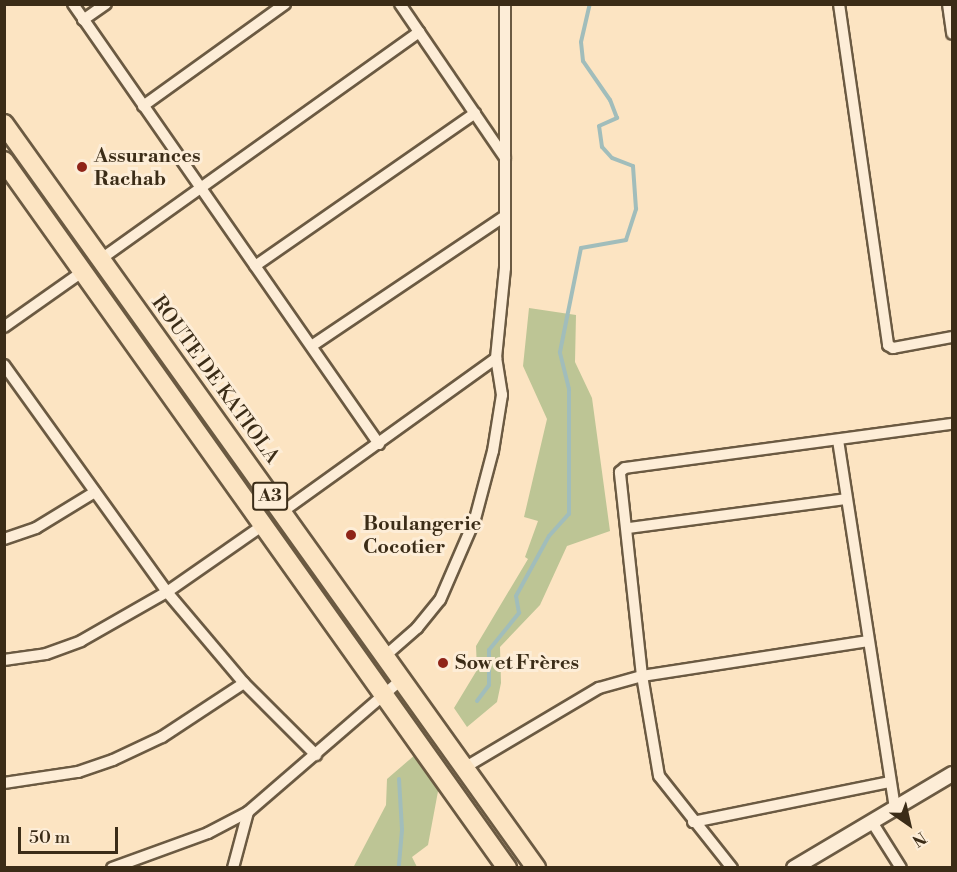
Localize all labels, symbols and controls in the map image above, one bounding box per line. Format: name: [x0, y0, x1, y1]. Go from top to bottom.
place label: Assurances Rachab: [94, 144, 200, 191]
marker: Assurances Rachab: [75, 160, 89, 174]
street label: ROUTE DE KATIOLA: [146, 291, 284, 469]
road number: A3: [252, 481, 288, 511]
place label: Boulangerie Cocotier: [363, 512, 481, 559]
marker: Boulangerie Cocotier: [344, 528, 358, 542]
place label: Sow et Frères: [455, 651, 579, 675]
marker: Sow et Frères: [436, 656, 450, 670]
north arrow: [879, 794, 939, 854]
scale bar: [21, 815, 122, 853]
text: 50 m: [29, 826, 70, 849]
text: N: [908, 827, 930, 851]

